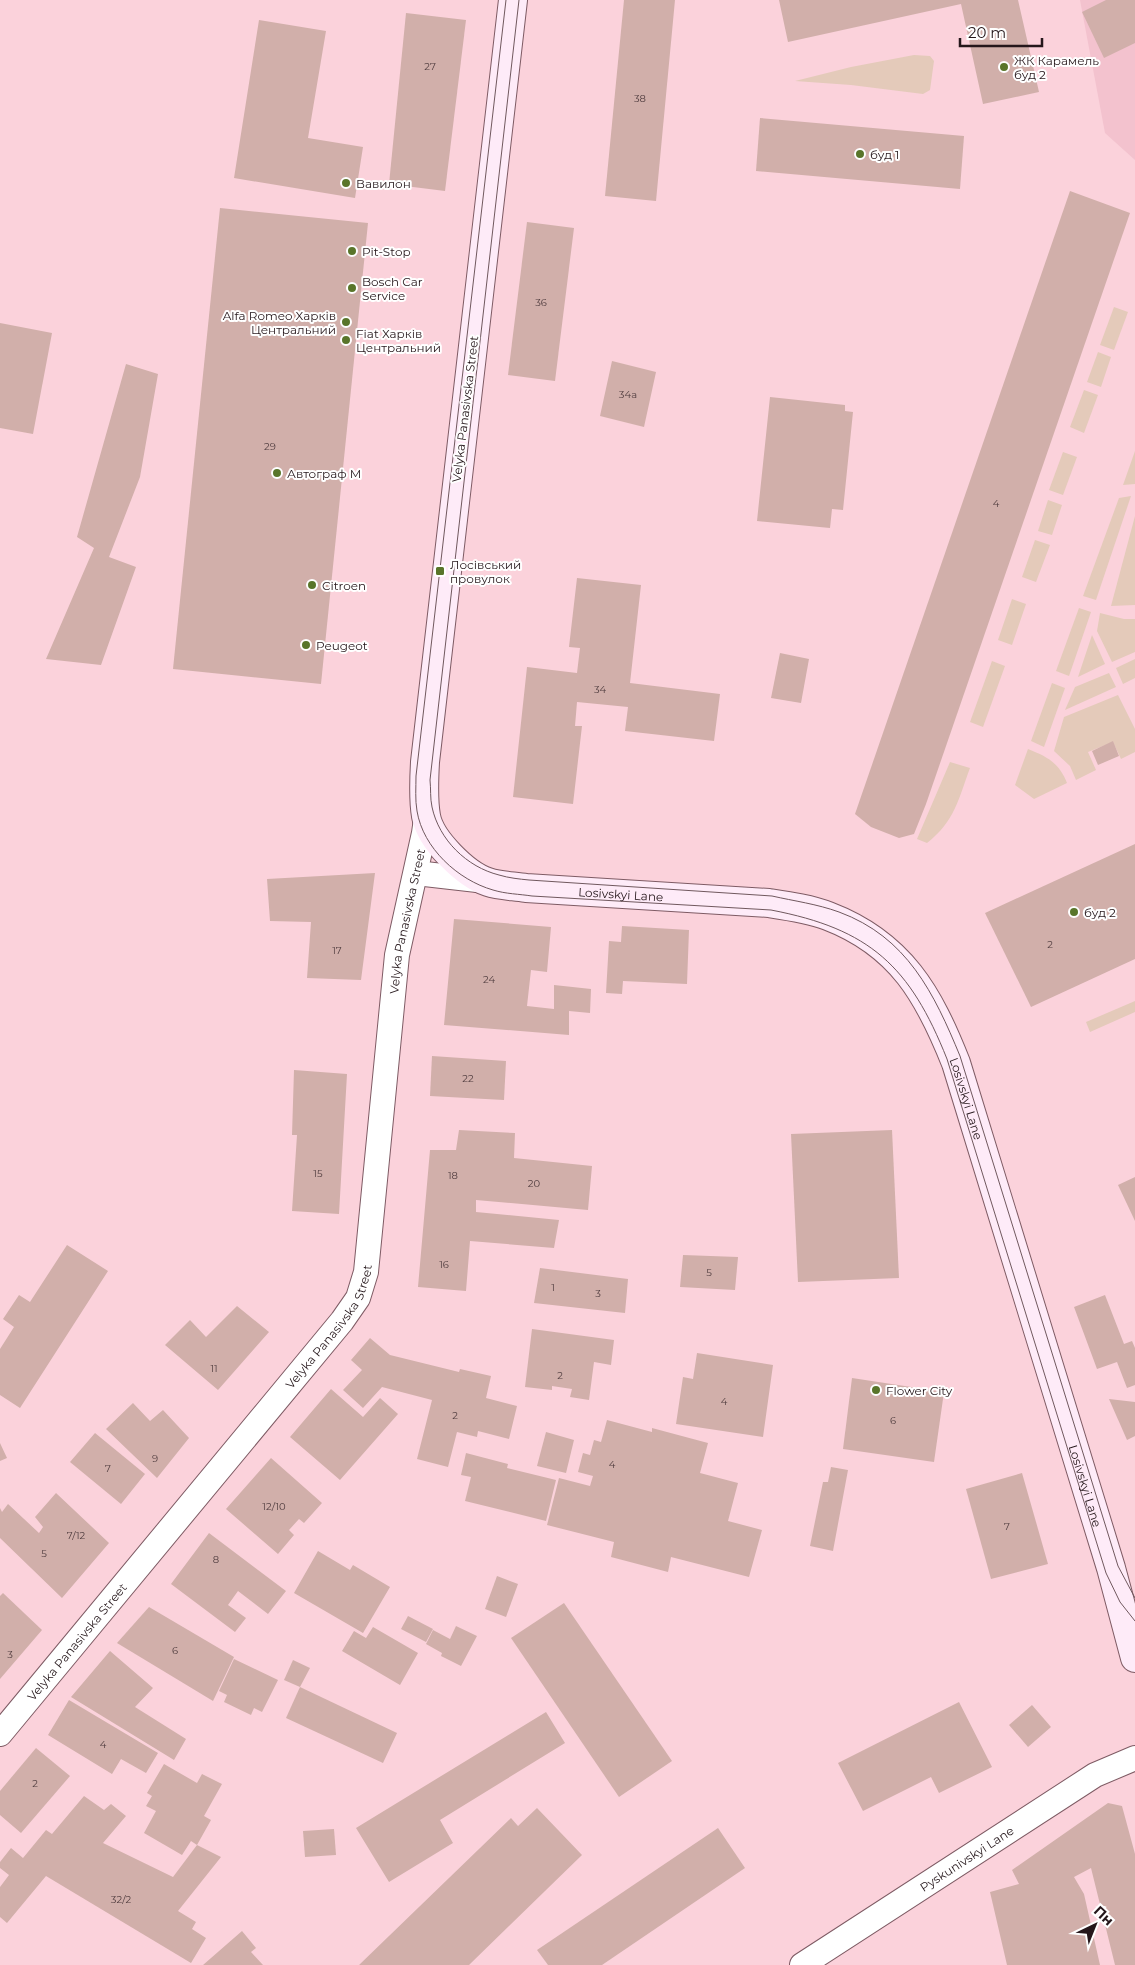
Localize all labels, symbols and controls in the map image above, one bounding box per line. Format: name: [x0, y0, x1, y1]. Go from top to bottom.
scale bar: [960, 15, 1042, 47]
text: 20 m: [968, 23, 1006, 42]
place label: ЖК Карамель буд 2: [1014, 53, 1099, 82]
house number: 27: [424, 60, 436, 73]
marker: ЖК Карамель буд 2: [998, 61, 1010, 73]
house number: 38: [634, 92, 646, 105]
place label: буд 1: [870, 147, 899, 162]
marker: буд 1: [854, 148, 866, 160]
place label: Вавилон: [356, 176, 411, 191]
marker: Вавилон: [340, 177, 352, 189]
place label: Pit-Stop: [362, 244, 411, 259]
marker: Pit-Stop: [346, 245, 358, 257]
place label: Bosch Car Service: [362, 274, 423, 303]
marker: Bosch Car Service: [346, 282, 358, 294]
house number: 36: [535, 296, 547, 309]
place label: Alfa Romeo Харків Центральний: [223, 308, 336, 337]
marker: Alfa Romeo Харків Центральний: [340, 316, 352, 328]
place label: Fiat Харків Центральний: [356, 326, 441, 355]
marker: Fiat Харків Центральний: [340, 334, 352, 346]
street label: Velyka Panasivska Street: [449, 335, 481, 483]
house number: 34а: [619, 388, 637, 401]
house number: 29: [264, 440, 276, 453]
place label: Автограф М: [287, 466, 361, 481]
marker: Автограф М: [271, 467, 283, 479]
house number: 4: [993, 497, 1000, 510]
place label: Лосівський провулок: [450, 557, 521, 586]
marker: Лосівський провулок: [434, 565, 446, 577]
place label: Citroen: [322, 578, 366, 593]
marker: Citroen: [306, 579, 318, 591]
place label: Peugeot: [316, 638, 368, 653]
marker: Peugeot: [300, 639, 312, 651]
house number: 34: [594, 683, 607, 696]
street label: Velyka Panasivska Street: [386, 847, 428, 994]
street label: Losivskyi Lane: [578, 884, 664, 904]
place label: буд 2: [1084, 905, 1116, 920]
marker: буд 2: [1068, 906, 1080, 918]
house number: 2: [1047, 938, 1053, 951]
house number: 17: [332, 944, 342, 957]
house number: 24: [483, 973, 495, 986]
street label: Losivskyi Lane: [947, 1055, 987, 1141]
house number: 22: [462, 1072, 474, 1085]
house number: 15: [313, 1167, 323, 1180]
house number: 18: [448, 1169, 458, 1182]
house number: 20: [528, 1177, 541, 1190]
house number: 16: [439, 1258, 449, 1271]
street label: Velyka Panasivska Street: [282, 1264, 374, 1391]
house number: 5: [706, 1266, 712, 1279]
house number: 1: [551, 1281, 555, 1294]
house number: 3: [595, 1287, 601, 1300]
house number: 11: [210, 1362, 218, 1375]
house number: 2: [557, 1369, 563, 1382]
place label: Flower City: [886, 1383, 953, 1398]
marker: Flower City: [870, 1384, 882, 1396]
house number: 4: [721, 1395, 728, 1408]
house number: 2: [452, 1409, 458, 1422]
house number: 6: [890, 1414, 896, 1427]
street label: Losivskyi Lane: [1066, 1443, 1105, 1529]
house number: 9: [152, 1452, 158, 1465]
house number: 4: [609, 1458, 616, 1471]
house number: 7: [105, 1462, 111, 1475]
house number: 12/10: [262, 1500, 286, 1513]
house number: 7: [1004, 1520, 1010, 1533]
house number: 7/12: [67, 1529, 86, 1542]
house number: 5: [41, 1547, 47, 1560]
house number: 8: [213, 1553, 219, 1566]
street label: Velyka Panasivska Street: [24, 1580, 130, 1703]
house number: 6: [172, 1644, 178, 1657]
house number: 3: [7, 1648, 13, 1661]
house number: 4: [100, 1738, 107, 1751]
house number: 2: [32, 1777, 38, 1790]
street label: Pyskunivskyi Lane: [917, 1822, 1016, 1894]
house number: 32/2: [111, 1893, 132, 1906]
north arrow: [1070, 1900, 1120, 1950]
text: Пн: [1090, 1902, 1118, 1929]

